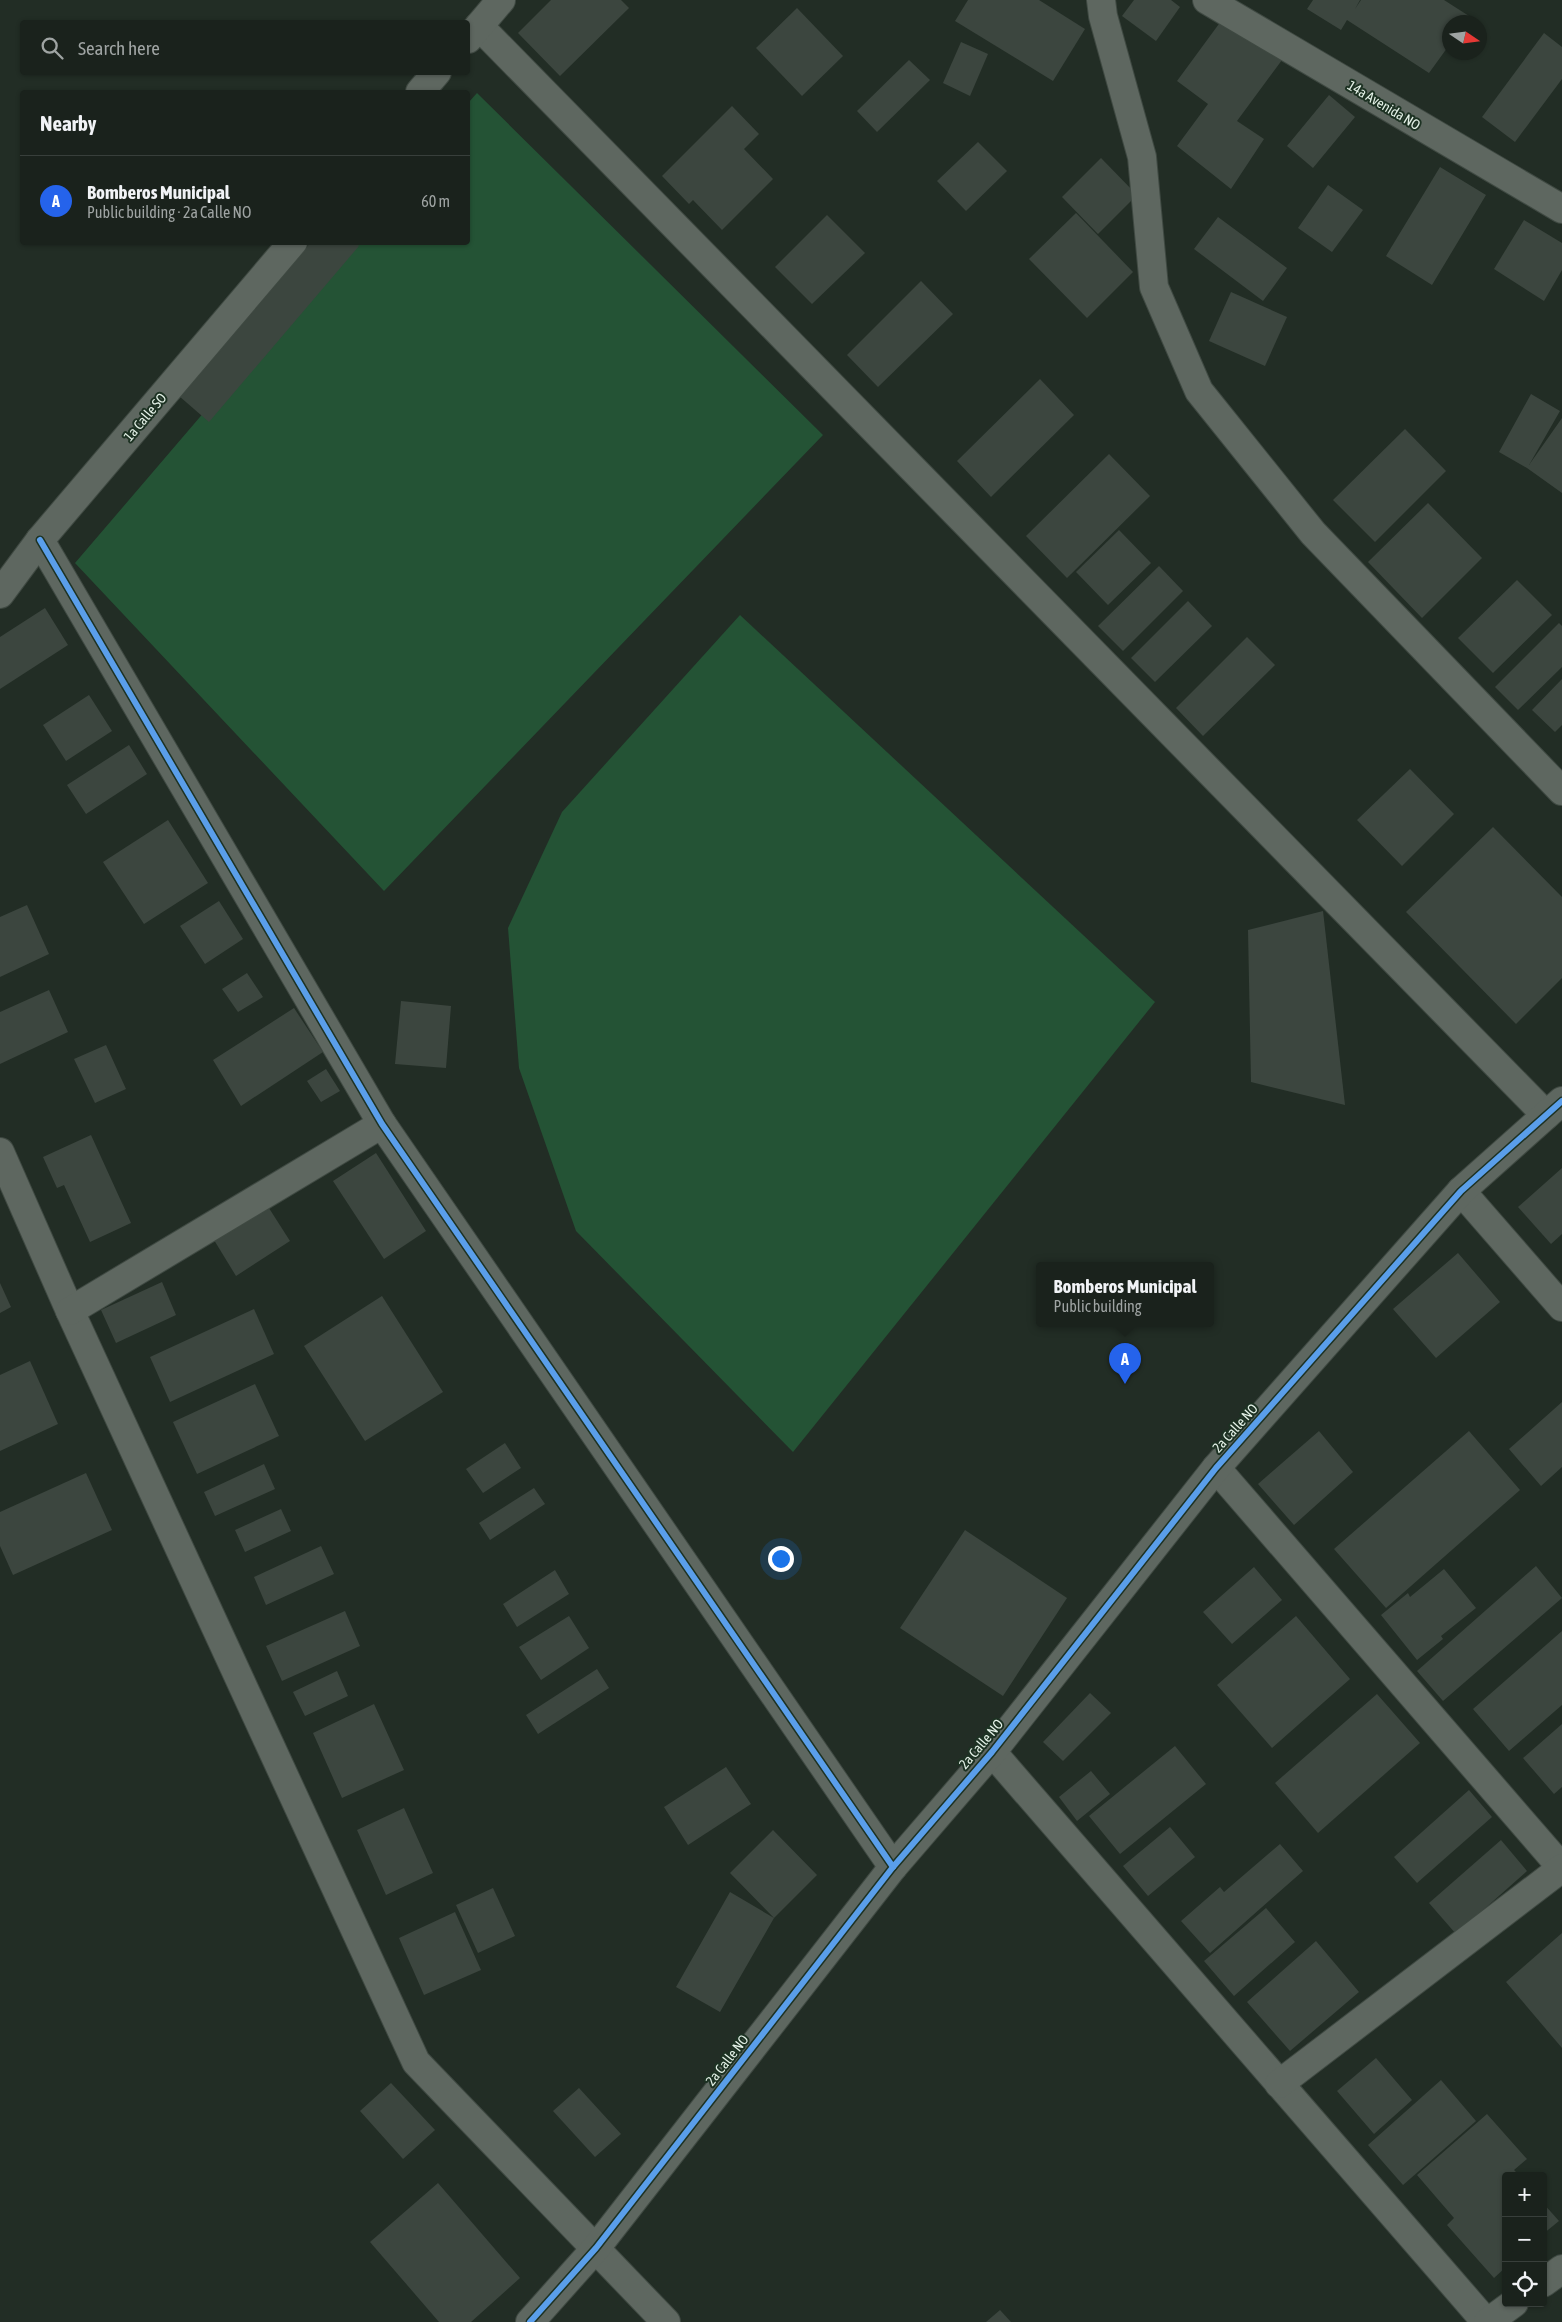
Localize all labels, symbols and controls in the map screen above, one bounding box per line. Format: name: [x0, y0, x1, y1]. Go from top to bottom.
north arrow: [1442, 15, 1487, 60]
search box: [20, 20, 470, 75]
icon: search: [38, 34, 66, 62]
text: Search here: [78, 37, 160, 59]
street label: 14a Avenida NO: [1345, 77, 1423, 133]
text: Nearby: [40, 111, 96, 135]
text: Bomberos Municipal: [87, 181, 230, 203]
text: A: [52, 192, 60, 210]
text: 60 m: [421, 192, 450, 210]
text: Public building · 2a Calle NO: [87, 203, 251, 221]
street label: 1a Calle SO: [120, 390, 170, 444]
popup: [1036, 1262, 1214, 1327]
text: Bomberos Municipal: [1054, 1275, 1196, 1297]
text: Public building: [1054, 1297, 1142, 1315]
pin: A: [1109, 1343, 1141, 1384]
street label: 2a Calle NO: [1209, 1400, 1261, 1456]
your location: [768, 1546, 794, 1572]
street label: 2a Calle NO: [956, 1716, 1006, 1772]
street label: 2a Calle NO: [702, 2032, 752, 2088]
map controls: [1502, 2172, 1547, 2307]
button: +: [1502, 2172, 1547, 2217]
button: −: [1502, 2217, 1547, 2262]
button: locate: [1502, 2262, 1547, 2307]

